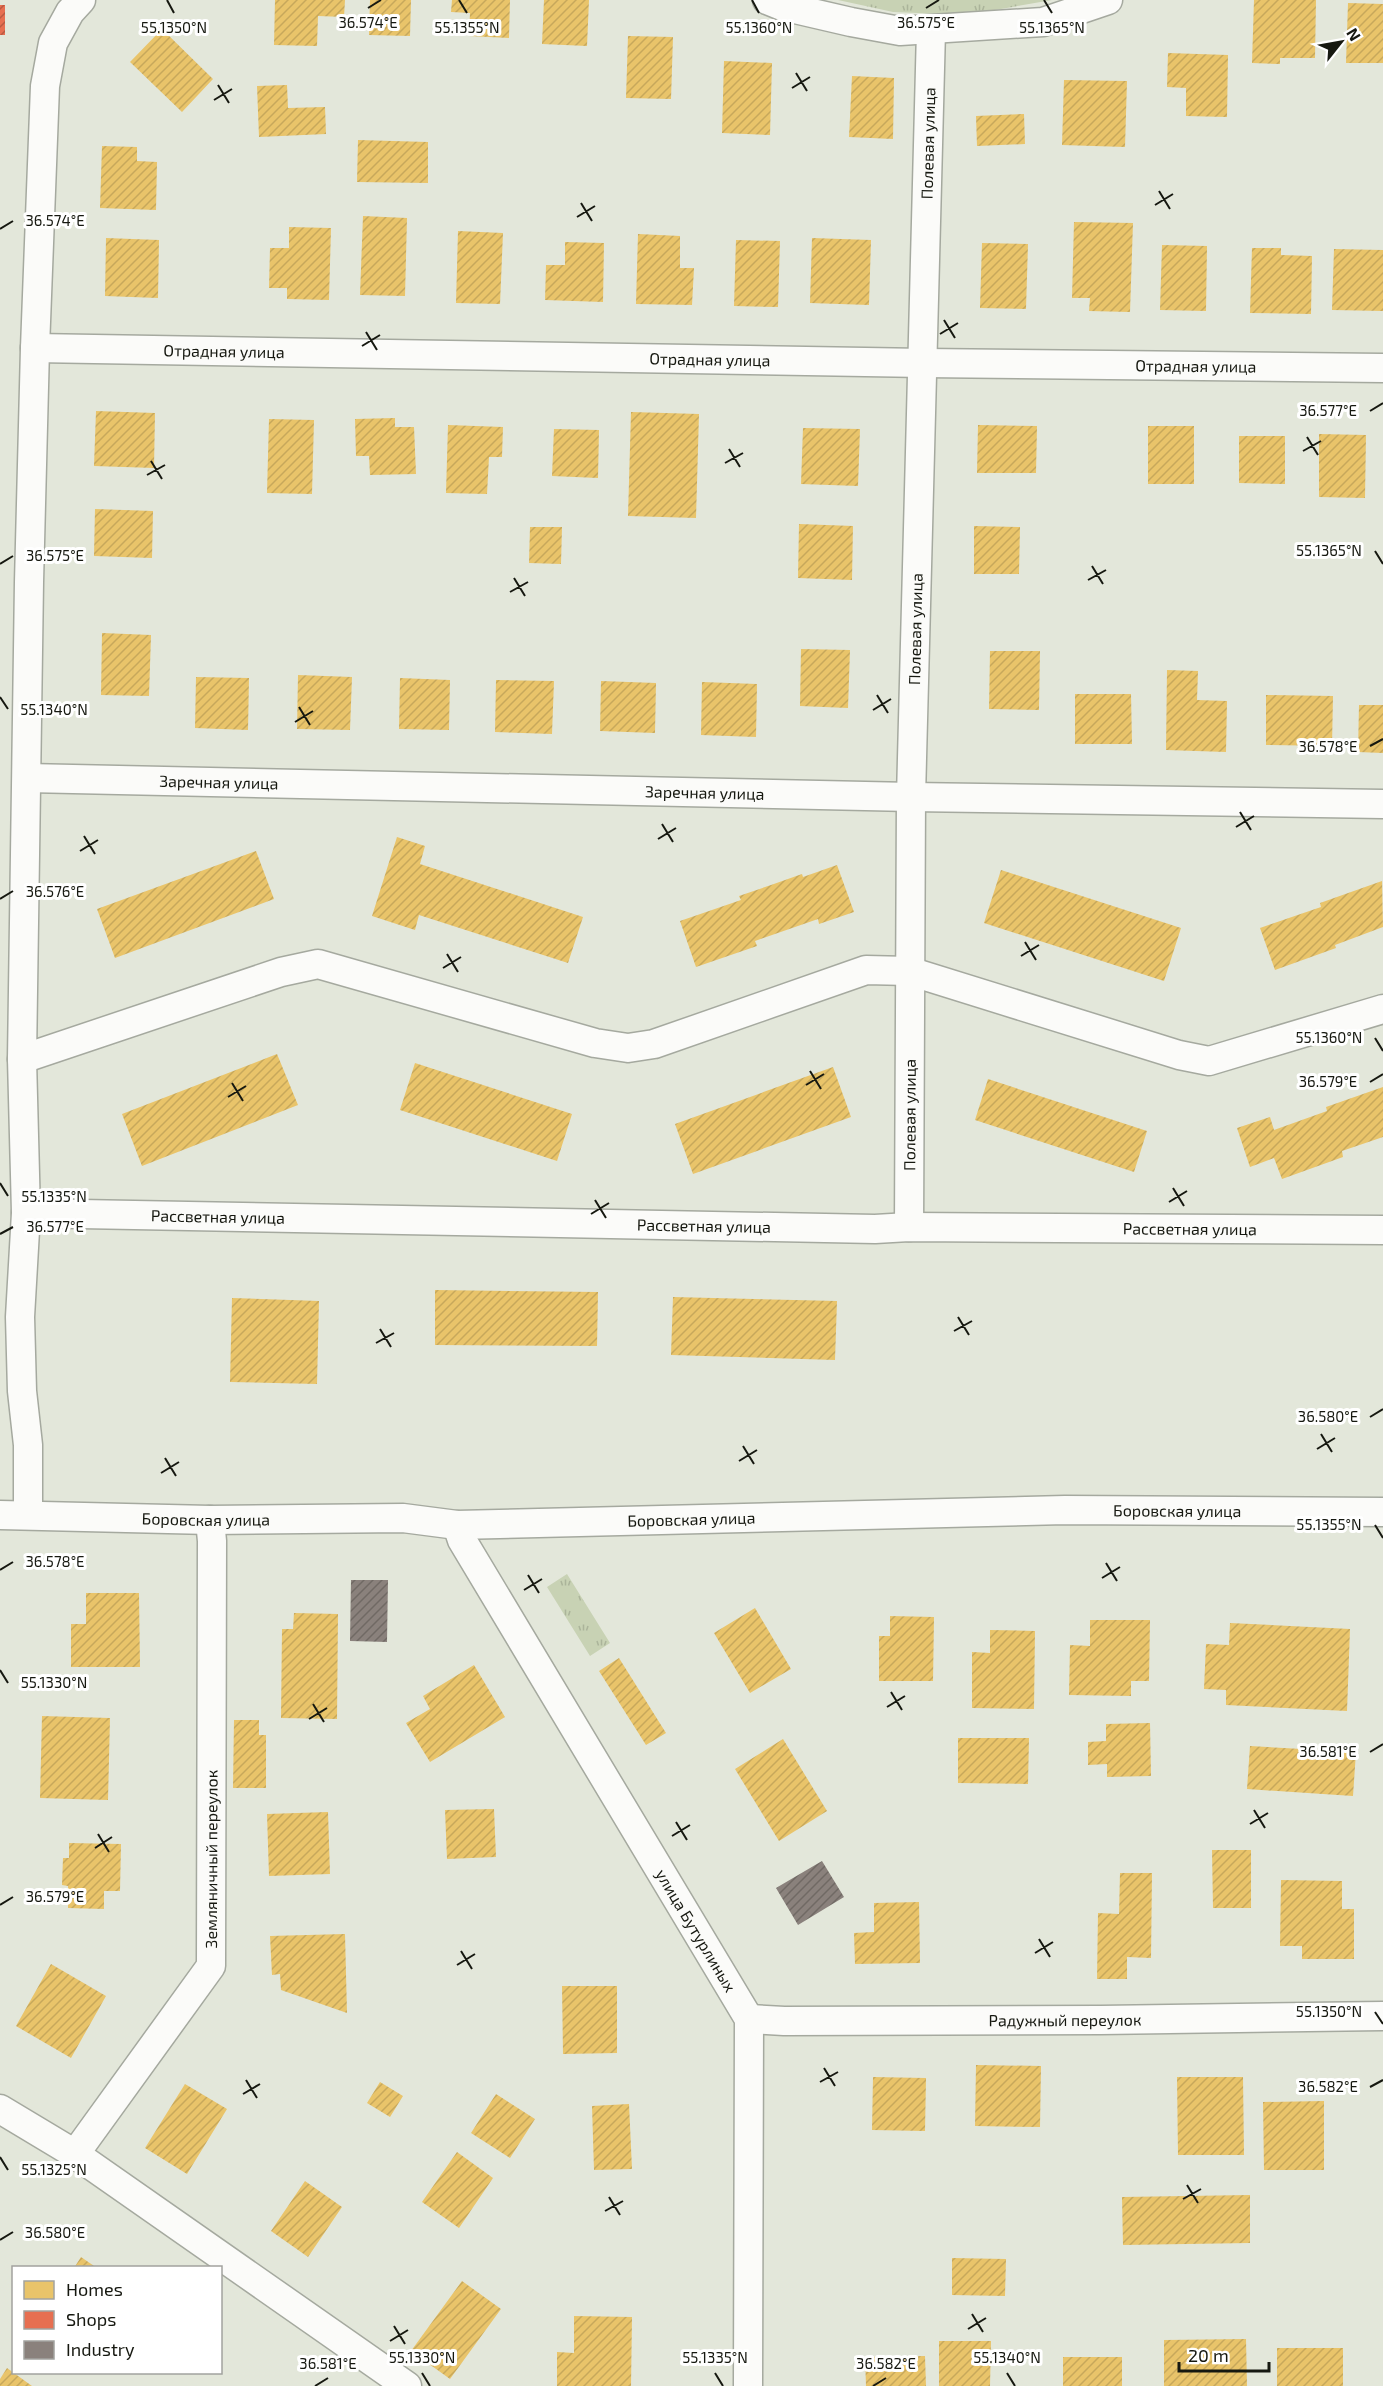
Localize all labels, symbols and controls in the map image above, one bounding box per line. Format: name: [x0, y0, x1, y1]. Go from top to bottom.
north arrow: [1311, 12, 1371, 72]
text: 36.574°E: [338, 13, 398, 31]
text: 36.575°E: [897, 13, 955, 31]
text: 55.1350°N: [141, 18, 207, 36]
text: 55.1355°N: [434, 18, 500, 36]
text: 55.1360°N: [726, 18, 792, 36]
text: 55.1365°N: [1019, 18, 1085, 36]
text: N: [1343, 24, 1365, 44]
street label: Полевая улица: [917, 87, 939, 199]
text: 36.574°E: [25, 211, 85, 229]
street label: Отрадная улица: [163, 340, 285, 362]
street label: Отрадная улица: [649, 348, 771, 370]
street label: Отрадная улица: [1135, 355, 1257, 376]
text: 36.577°E: [1299, 401, 1357, 419]
text: 55.1365°N: [1296, 541, 1362, 559]
text: 36.575°E: [26, 546, 84, 564]
street label: Полевая улица: [904, 573, 926, 685]
text: 55.1340°N: [20, 700, 88, 718]
text: 36.578°E: [1298, 737, 1358, 755]
street label: Заречная улица: [159, 771, 279, 793]
street label: Заречная улица: [645, 781, 765, 803]
text: 36.576°E: [26, 882, 84, 900]
text: 55.1360°N: [1296, 1028, 1362, 1046]
street label: Полевая улица: [899, 1059, 920, 1171]
text: 36.579°E: [1299, 1072, 1357, 1090]
text: 55.1335°N: [21, 1187, 87, 1205]
street label: Рассветная улица: [151, 1205, 285, 1227]
street label: Рассветная улица: [637, 1215, 771, 1236]
text: 36.577°E: [26, 1217, 84, 1235]
street label: Рассветная улица: [1123, 1218, 1257, 1239]
text: 36.580°E: [1298, 1407, 1358, 1425]
street label: Боровская улица: [1113, 1500, 1242, 1521]
street label: Боровская улица: [142, 1508, 270, 1530]
street label: Боровская улица: [627, 1508, 756, 1530]
text: 55.1355°N: [1296, 1515, 1362, 1533]
text: 36.578°E: [25, 1552, 85, 1570]
text: 55.1330°N: [21, 1673, 87, 1691]
text: 36.581°E: [1299, 1742, 1357, 1760]
street label: Земляничный переулок: [201, 1769, 221, 1948]
street label: улица Бутурлиных: [651, 1865, 741, 1995]
text: 36.579°E: [26, 1887, 84, 1905]
text: 55.1350°N: [1296, 2002, 1362, 2020]
street label: Радужный переулок: [988, 2009, 1142, 2030]
text: 36.582°E: [1298, 2077, 1358, 2095]
text: 55.1325°N: [21, 2160, 87, 2178]
text: 36.580°E: [25, 2223, 85, 2241]
legend: [12, 2266, 222, 2374]
text: Homes: [66, 2278, 123, 2300]
text: Shops: [66, 2308, 116, 2330]
scale bar: [1179, 2335, 1269, 2373]
text: Industry: [66, 2338, 135, 2360]
text: 20 m: [1188, 2344, 1229, 2366]
text: 55.1330°N: [389, 2348, 455, 2366]
text: 55.1335°N: [682, 2348, 748, 2366]
text: 55.1340°N: [973, 2348, 1041, 2366]
text: 36.581°E: [299, 2354, 357, 2372]
text: 36.582°E: [856, 2354, 916, 2372]

